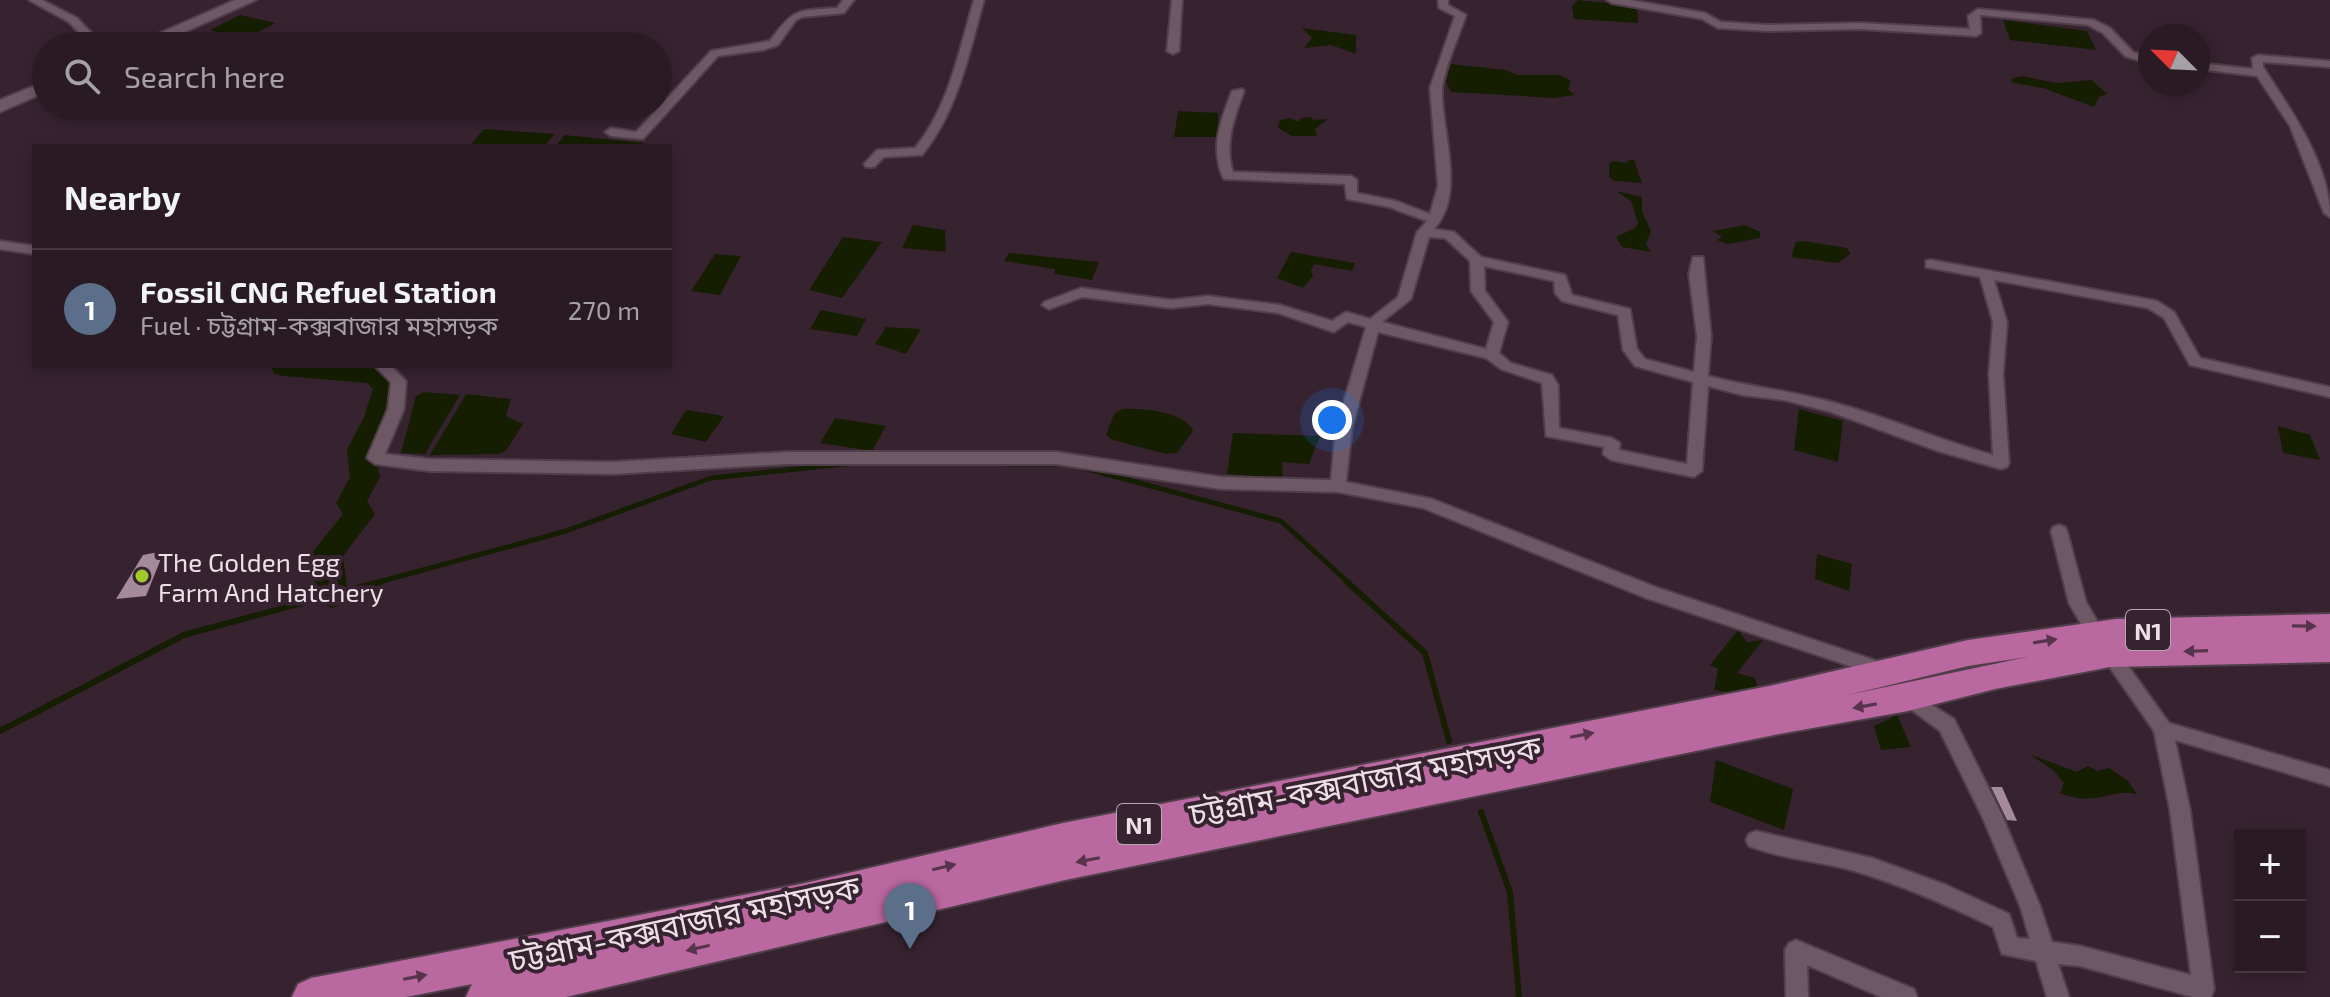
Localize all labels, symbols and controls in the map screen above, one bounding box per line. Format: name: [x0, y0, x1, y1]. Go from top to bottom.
north arrow: [2138, 24, 2210, 96]
search box: [32, 32, 672, 120]
icon: search: [60, 54, 104, 98]
text: Search here: [124, 58, 285, 94]
text: Nearby: [64, 176, 181, 217]
text: Fossil CNG Refuel Station: [140, 273, 497, 309]
text: 1: [84, 294, 96, 325]
text: 270 m: [568, 294, 640, 325]
text: Fuel · চট্টগ্রাম-কক্সবাজার মহাসড়ক: [140, 309, 498, 340]
your location: [1312, 400, 1352, 440]
place label: The Golden Egg Farm And Hatchery: [158, 546, 384, 607]
marker: The Golden Egg Farm And Hatchery: [133, 567, 151, 585]
road number: N1: [2126, 610, 2170, 650]
one-way arrow: [2292, 620, 2317, 632]
one-way arrow: [2032, 634, 2057, 646]
one-way arrow: [2183, 645, 2208, 658]
one-way arrow: [1852, 700, 1877, 712]
street label: চট্টগ্রাম-কক্সবাজার মহাসড়ক: [1185, 726, 1545, 832]
one-way arrow: [1570, 728, 1595, 741]
road number: N1: [1117, 804, 1161, 844]
map controls: [2234, 829, 2306, 973]
button: +: [2234, 829, 2306, 901]
one-way arrow: [1075, 854, 1100, 866]
one-way arrow: [931, 860, 956, 873]
street label: চট্টগ্রাম-কক্সবাজার মহাসড়ক: [504, 866, 864, 978]
pin: 1: [884, 883, 936, 949]
button: −: [2234, 901, 2306, 973]
one-way arrow: [685, 942, 710, 955]
one-way arrow: [403, 970, 428, 982]

